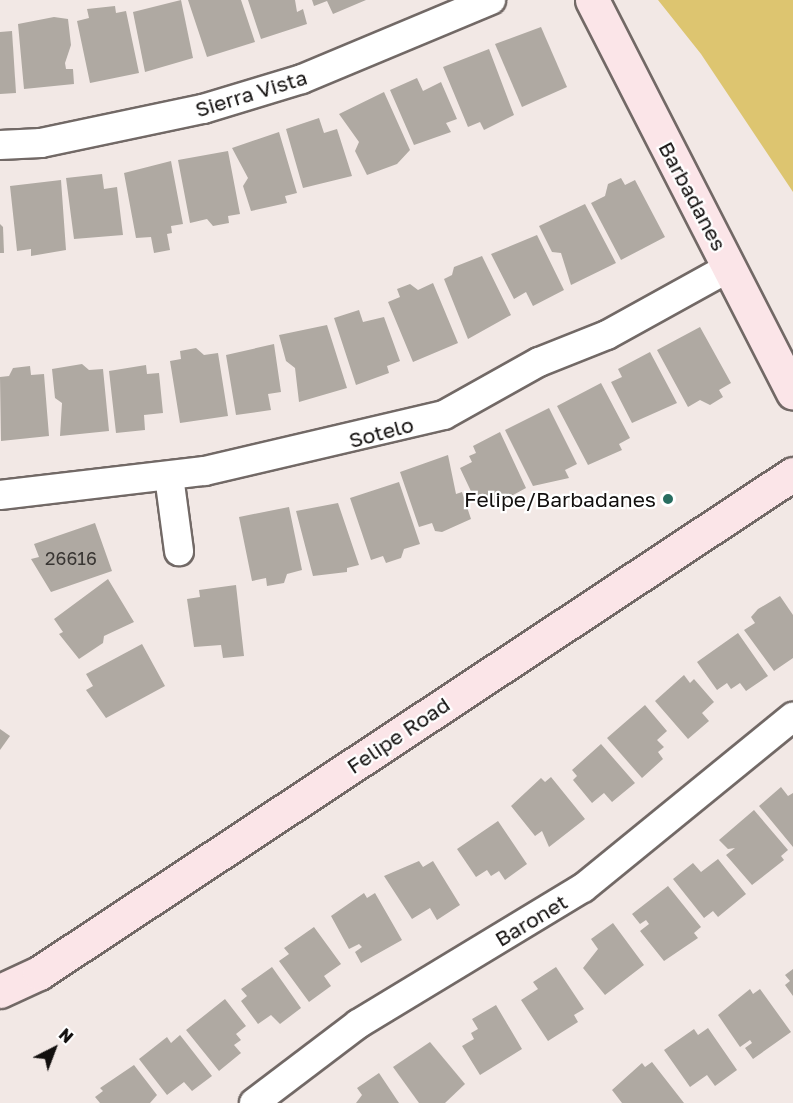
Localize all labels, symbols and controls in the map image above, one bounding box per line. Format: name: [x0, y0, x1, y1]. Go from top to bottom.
street label: Sierra Vista: [192, 64, 310, 122]
street label: Barbadanes: [654, 137, 732, 255]
street label: Sotelo: [346, 411, 416, 453]
place label: Felipe/Barbadanes: [464, 486, 656, 512]
marker: Felipe/Barbadanes: [661, 492, 675, 506]
house number: 26616: [45, 547, 97, 569]
street label: Felipe Road: [342, 691, 454, 779]
street label: Baronet: [490, 889, 572, 951]
north arrow: [24, 1019, 84, 1079]
text: N: [55, 1024, 77, 1047]

